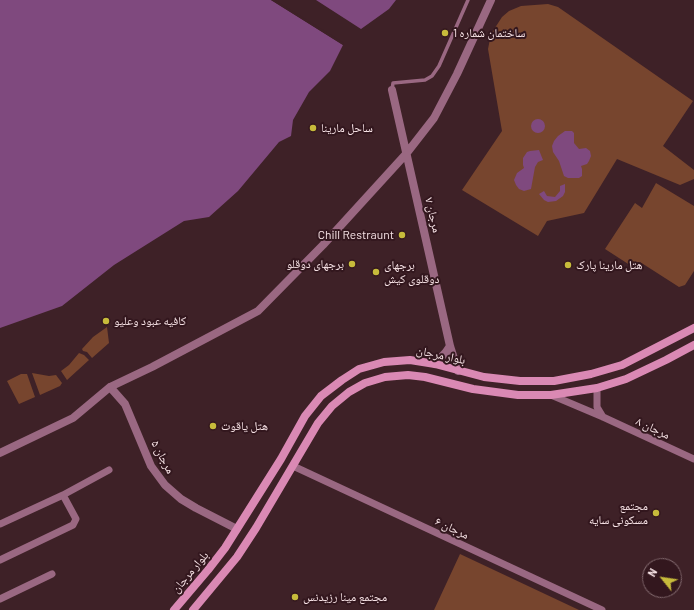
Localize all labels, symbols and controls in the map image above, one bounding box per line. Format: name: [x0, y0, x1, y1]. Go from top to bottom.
place label: ساختمان شماره 1: [453, 26, 525, 40]
marker: ساختمان شماره 1: [440, 28, 450, 38]
place label: ساحل مارینا: [321, 121, 373, 135]
marker: ساحل مارینا: [308, 123, 318, 133]
street label: مرجان ۷: [422, 196, 444, 234]
place label: Chill Restraunt: [318, 228, 394, 242]
marker: Chill Restraunt: [397, 230, 407, 240]
place label: برجهای دوقلو: [287, 257, 344, 271]
place label: برجهای دوقلوی کیش: [384, 258, 439, 286]
place label: هتل مارینا پارک: [576, 258, 643, 272]
marker: برجهای دوقلو: [347, 259, 357, 269]
marker: هتل مارینا پارک: [563, 260, 573, 270]
marker: برجهای دوقلوی کیش: [371, 267, 381, 277]
place label: کافیه عبود وعلیو: [114, 314, 186, 328]
marker: کافیه عبود وعلیو: [101, 316, 111, 326]
street label: بلوار مرجان: [415, 343, 467, 367]
street label: مرجان ۸: [634, 414, 672, 442]
place label: هتل یاقوت: [221, 419, 268, 433]
marker: هتل یاقوت: [208, 421, 218, 431]
street label: مرجان ۵: [148, 438, 178, 476]
place label: مجتمع مسکونی سایه: [589, 499, 648, 527]
marker: مجتمع مسکونی سایه: [651, 508, 661, 518]
street label: مرجان ۶: [433, 514, 471, 542]
street label: بلوار مرجان: [168, 548, 212, 596]
north arrow: [642, 558, 682, 598]
text: N: [645, 566, 659, 579]
place label: مجتمع مینا رزیدنس: [303, 590, 387, 604]
marker: مجتمع مینا رزیدنس: [290, 592, 300, 602]

